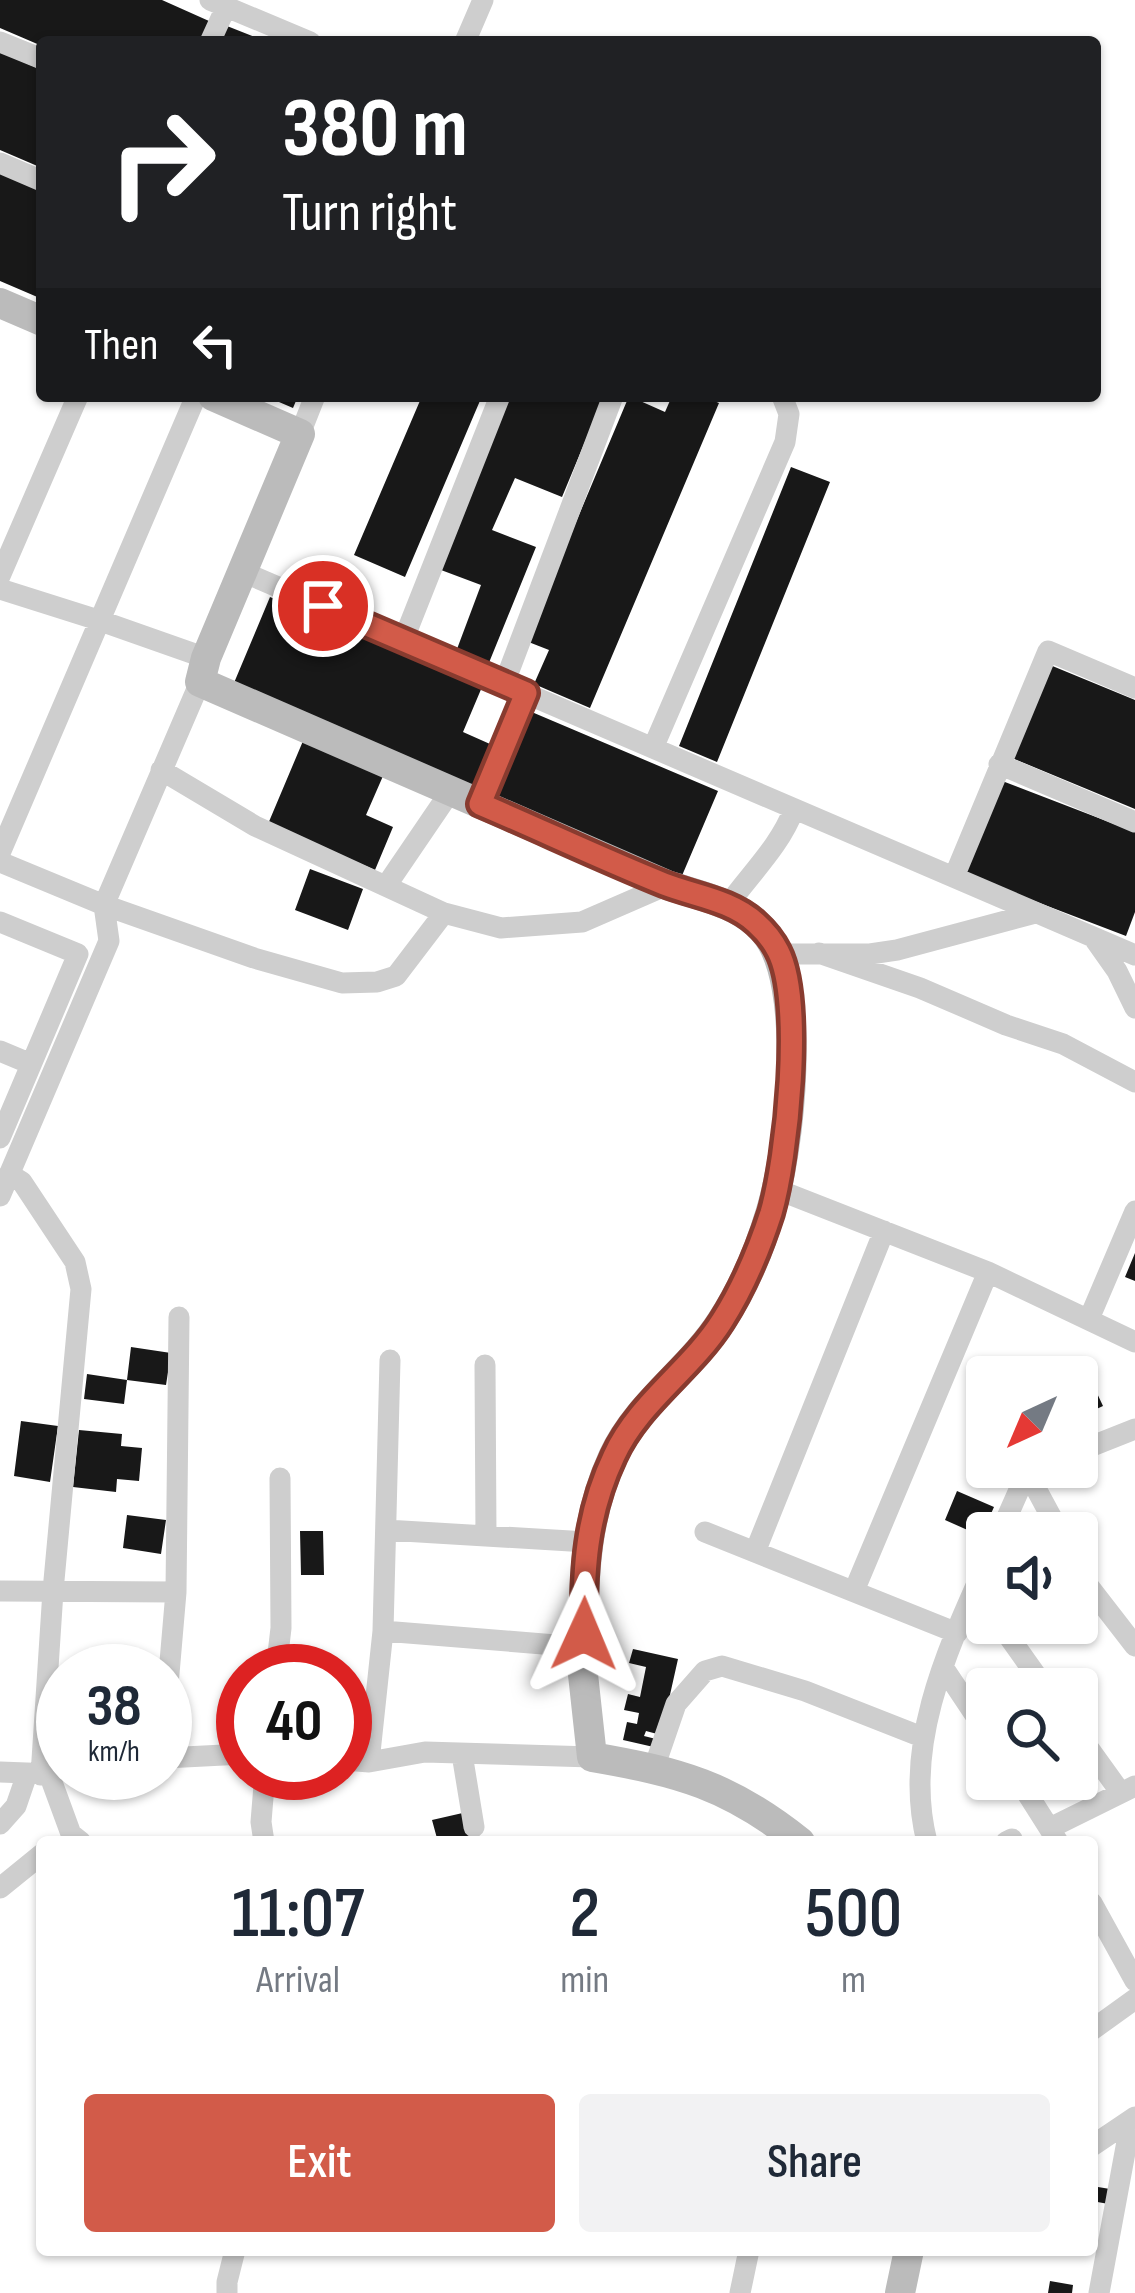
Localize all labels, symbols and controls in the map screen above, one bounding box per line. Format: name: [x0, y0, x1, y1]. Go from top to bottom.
text: 380 m: [282, 79, 468, 180]
icon: right: [84, 84, 240, 240]
text: Turn right: [282, 181, 457, 246]
icon: left: [182, 312, 248, 378]
text: Then: [84, 318, 158, 373]
pin: [272, 555, 374, 657]
icon: arrive: [290, 573, 356, 639]
north arrow: [966, 1356, 1098, 1488]
map controls: [966, 1356, 1098, 1800]
button: sound: [966, 1512, 1098, 1644]
position arrow: [521, 1571, 647, 1697]
speed limit sign: 40: [216, 1644, 372, 1800]
button: search: [966, 1668, 1098, 1800]
text: 38: [86, 1671, 142, 1743]
text: km/h: [88, 1734, 140, 1770]
text: 11:07: [232, 1871, 364, 1958]
text: 2: [569, 1871, 600, 1958]
text: 500: [805, 1871, 902, 1958]
text: Arrival: [256, 1957, 340, 2004]
text: min: [560, 1957, 609, 2004]
text: m: [841, 1957, 866, 2004]
button: Exit: [84, 2094, 555, 2232]
button: Share: [579, 2094, 1050, 2232]

